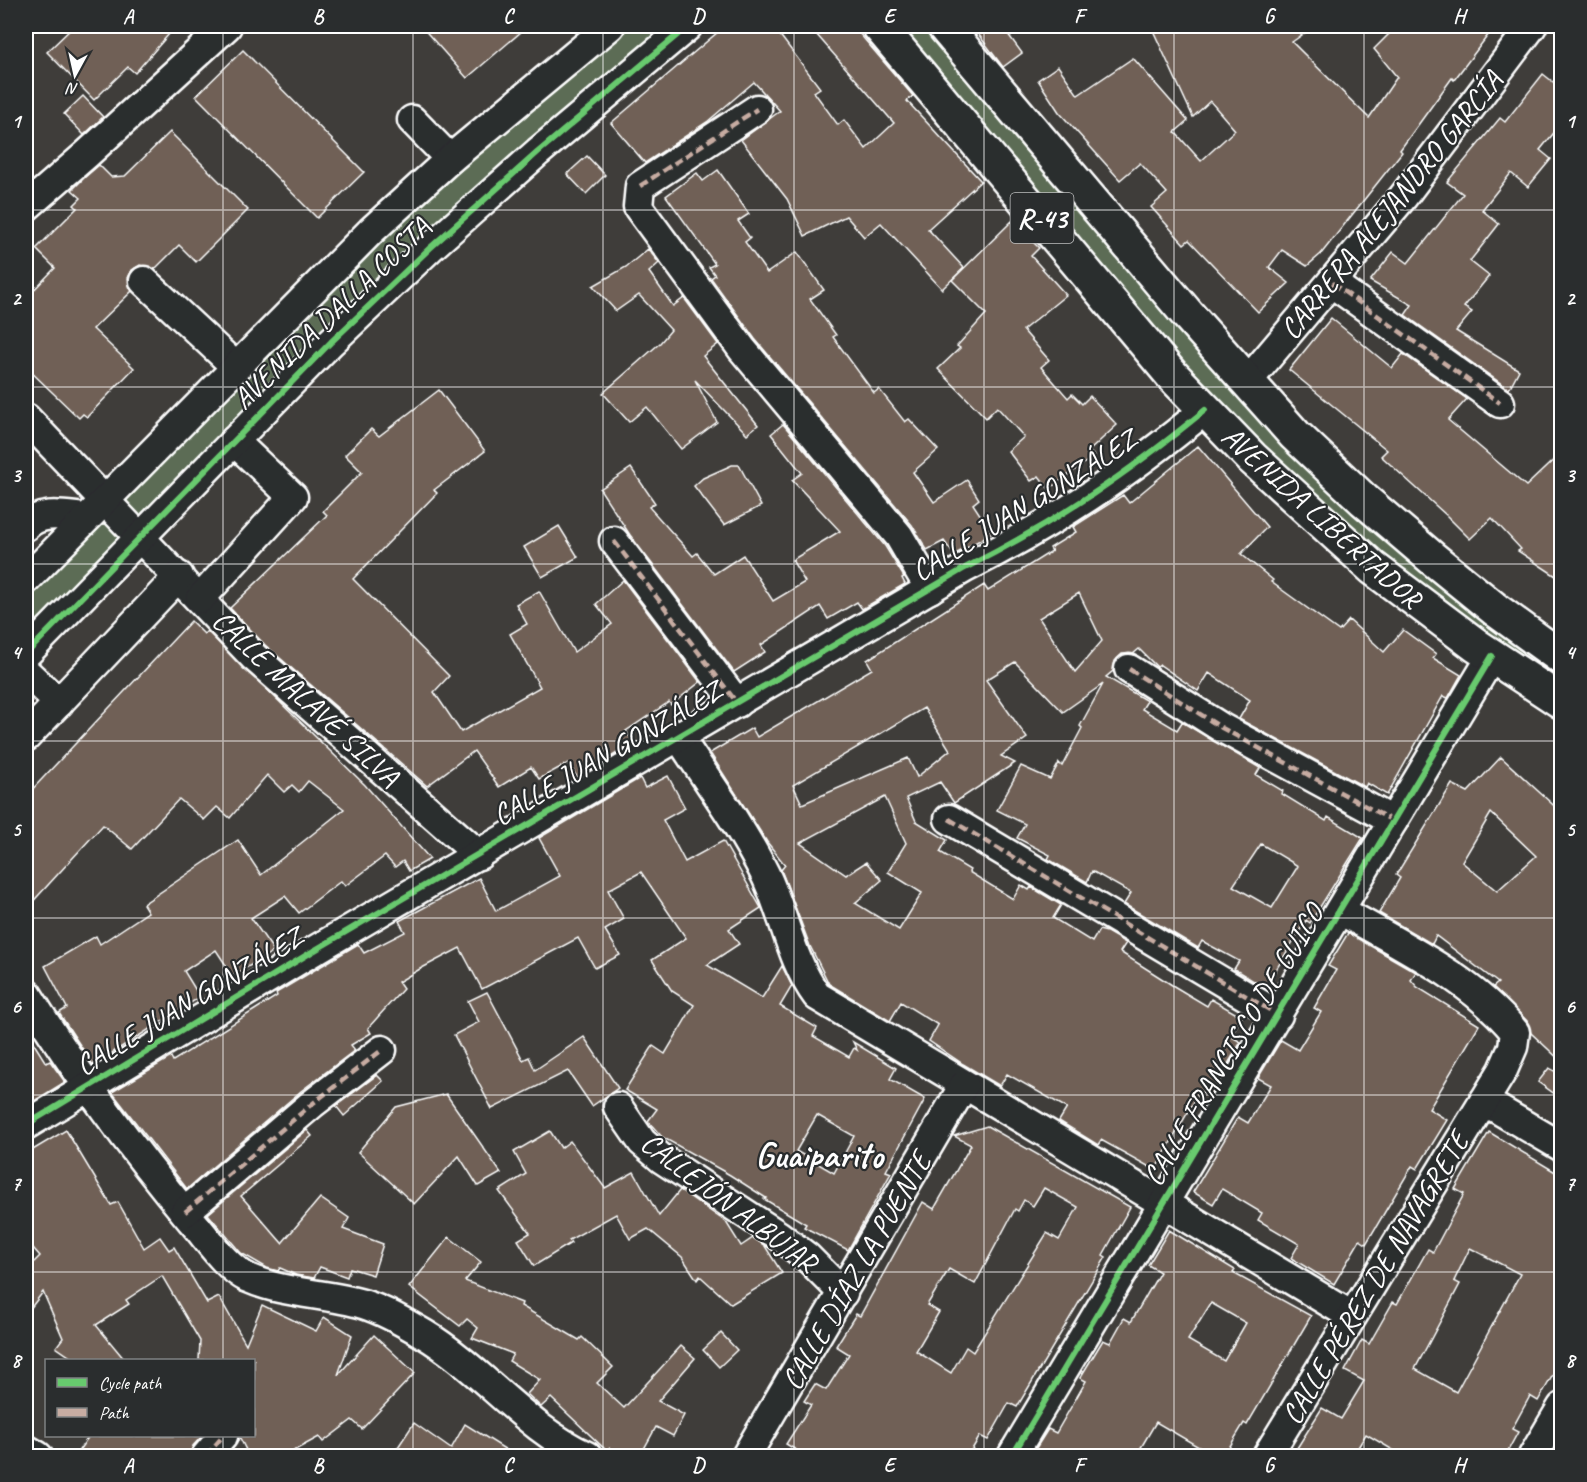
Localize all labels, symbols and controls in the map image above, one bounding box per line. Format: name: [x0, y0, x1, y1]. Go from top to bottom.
text: A: [123, 4, 135, 29]
text: B: [313, 4, 325, 29]
text: C: [503, 4, 515, 29]
text: D: [692, 4, 706, 29]
text: E: [884, 4, 898, 29]
text: F: [1074, 4, 1088, 29]
text: G: [1264, 4, 1277, 29]
text: H: [1453, 4, 1468, 29]
north arrow: [45, 45, 105, 105]
street label: CARRERA ALEJANDRO GARCÍA: [1271, 62, 1512, 347]
text: N: [64, 78, 79, 99]
text: 1: [12, 109, 23, 134]
text: 1: [1566, 109, 1577, 134]
road number: R-43: [1010, 193, 1074, 243]
street label: AVENIDA DALLA COSTA: [224, 208, 439, 417]
text: 2: [12, 286, 23, 311]
text: 2: [1566, 286, 1577, 311]
street label: AVENIDA LIBERTADOR: [1214, 417, 1431, 618]
street label: CALLE JUAN GONZÁLEZ: [904, 418, 1148, 590]
text: 3: [12, 463, 23, 488]
text: 3: [1566, 463, 1577, 488]
street label: CALLE MALAVÉ SILVA: [204, 601, 408, 795]
text: 4: [12, 640, 24, 665]
text: 4: [1566, 640, 1578, 665]
street label: CALLE JUAN GONZÁLEZ: [485, 670, 732, 834]
text: 5: [12, 817, 23, 842]
text: 5: [1566, 817, 1577, 842]
street label: CALLE FRANCISCO DE GUICO: [1134, 895, 1334, 1193]
street label: CALLE JUAN GONZÁLEZ: [68, 916, 313, 1084]
text: 6: [11, 994, 22, 1019]
text: 6: [1565, 994, 1576, 1019]
street label: CALLE PÉREZ DE NAVAGRETE: [1273, 1122, 1479, 1431]
street label: CALLEJÓN ALBUJAR: [633, 1123, 827, 1283]
district label: Guaiparito: [755, 1132, 886, 1178]
street label: CALLE DÍAZ LA PUENTE: [773, 1142, 941, 1396]
text: 7: [12, 1171, 23, 1196]
text: 7: [1566, 1171, 1577, 1196]
text: 8: [12, 1348, 24, 1373]
text: 8: [1566, 1348, 1578, 1373]
legend: [45, 1359, 255, 1437]
text: Cycle path: [99, 1372, 162, 1394]
text: Path: [99, 1402, 129, 1424]
text: A: [123, 1453, 135, 1478]
text: B: [313, 1453, 325, 1478]
text: C: [503, 1453, 515, 1478]
text: D: [692, 1453, 706, 1478]
text: E: [884, 1453, 898, 1478]
text: F: [1074, 1453, 1088, 1478]
text: G: [1264, 1453, 1277, 1478]
text: H: [1453, 1453, 1468, 1478]

